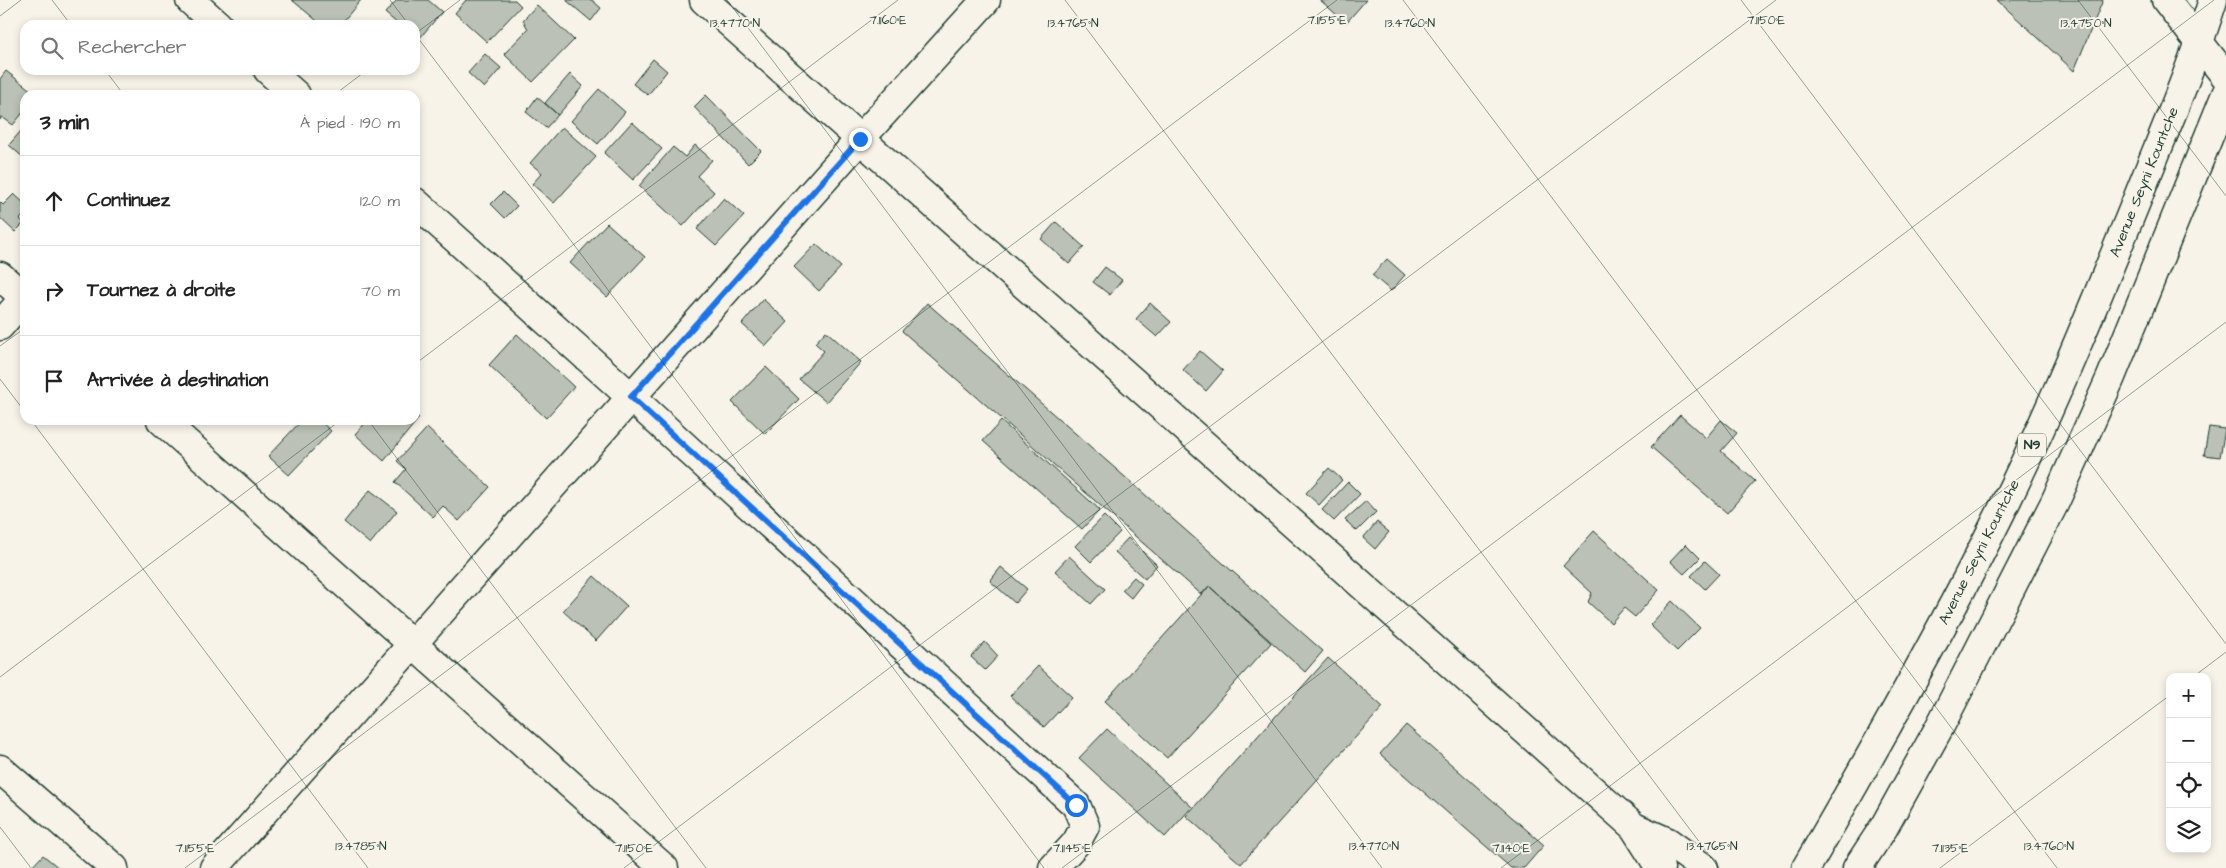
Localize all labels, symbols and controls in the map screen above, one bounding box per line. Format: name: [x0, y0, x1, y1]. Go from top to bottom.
text: 7.1160°E: [870, 12, 906, 29]
text: 7.1155°E: [1308, 12, 1346, 29]
text: 7.1150°E: [1747, 12, 1785, 29]
text: 13.4770°N: [710, 15, 760, 32]
text: 13.4765°N: [1047, 15, 1099, 32]
text: 13.4760°N: [1385, 15, 1436, 32]
text: 13.4750°N: [2060, 15, 2112, 32]
search box: [20, 20, 420, 75]
icon: search: [38, 34, 66, 62]
text: Rechercher: [78, 34, 186, 61]
street label: Avenue Seyni Kountche: [2104, 104, 2185, 261]
text: 3 min: [40, 108, 89, 137]
text: À pied · 190 m: [300, 112, 400, 134]
route end: [849, 128, 872, 151]
icon: ahead: [40, 187, 68, 215]
text: Continuez: [87, 187, 170, 214]
text: 120 m: [360, 190, 400, 212]
icon: right: [40, 277, 68, 305]
text: Tournez à droite: [87, 277, 235, 304]
text: 70 m: [361, 280, 400, 302]
icon: arrive: [40, 367, 68, 395]
text: Arrivée à destination: [87, 367, 268, 394]
road number: N9: [2018, 434, 2046, 456]
street label: Avenue Seyni Kountche: [1933, 476, 2026, 629]
map controls: [2166, 673, 2211, 853]
button: +: [2166, 673, 2211, 718]
button: −: [2166, 718, 2211, 763]
button: locate: [2166, 763, 2211, 808]
route start: [1065, 794, 1088, 817]
button: layers: [2166, 808, 2211, 853]
text: 13.4785°N: [335, 838, 387, 855]
text: 13.4770°N: [1349, 838, 1399, 855]
text: 13.4765°N: [1686, 838, 1738, 855]
text: 13.4760°N: [2024, 838, 2075, 855]
text: 7.1155°E: [176, 840, 214, 857]
text: 7.1150°E: [615, 840, 653, 857]
text: 7.1145°E: [1053, 840, 1091, 857]
text: 7.1140°E: [1492, 840, 1530, 857]
text: 7.1135°E: [1932, 840, 1968, 857]

